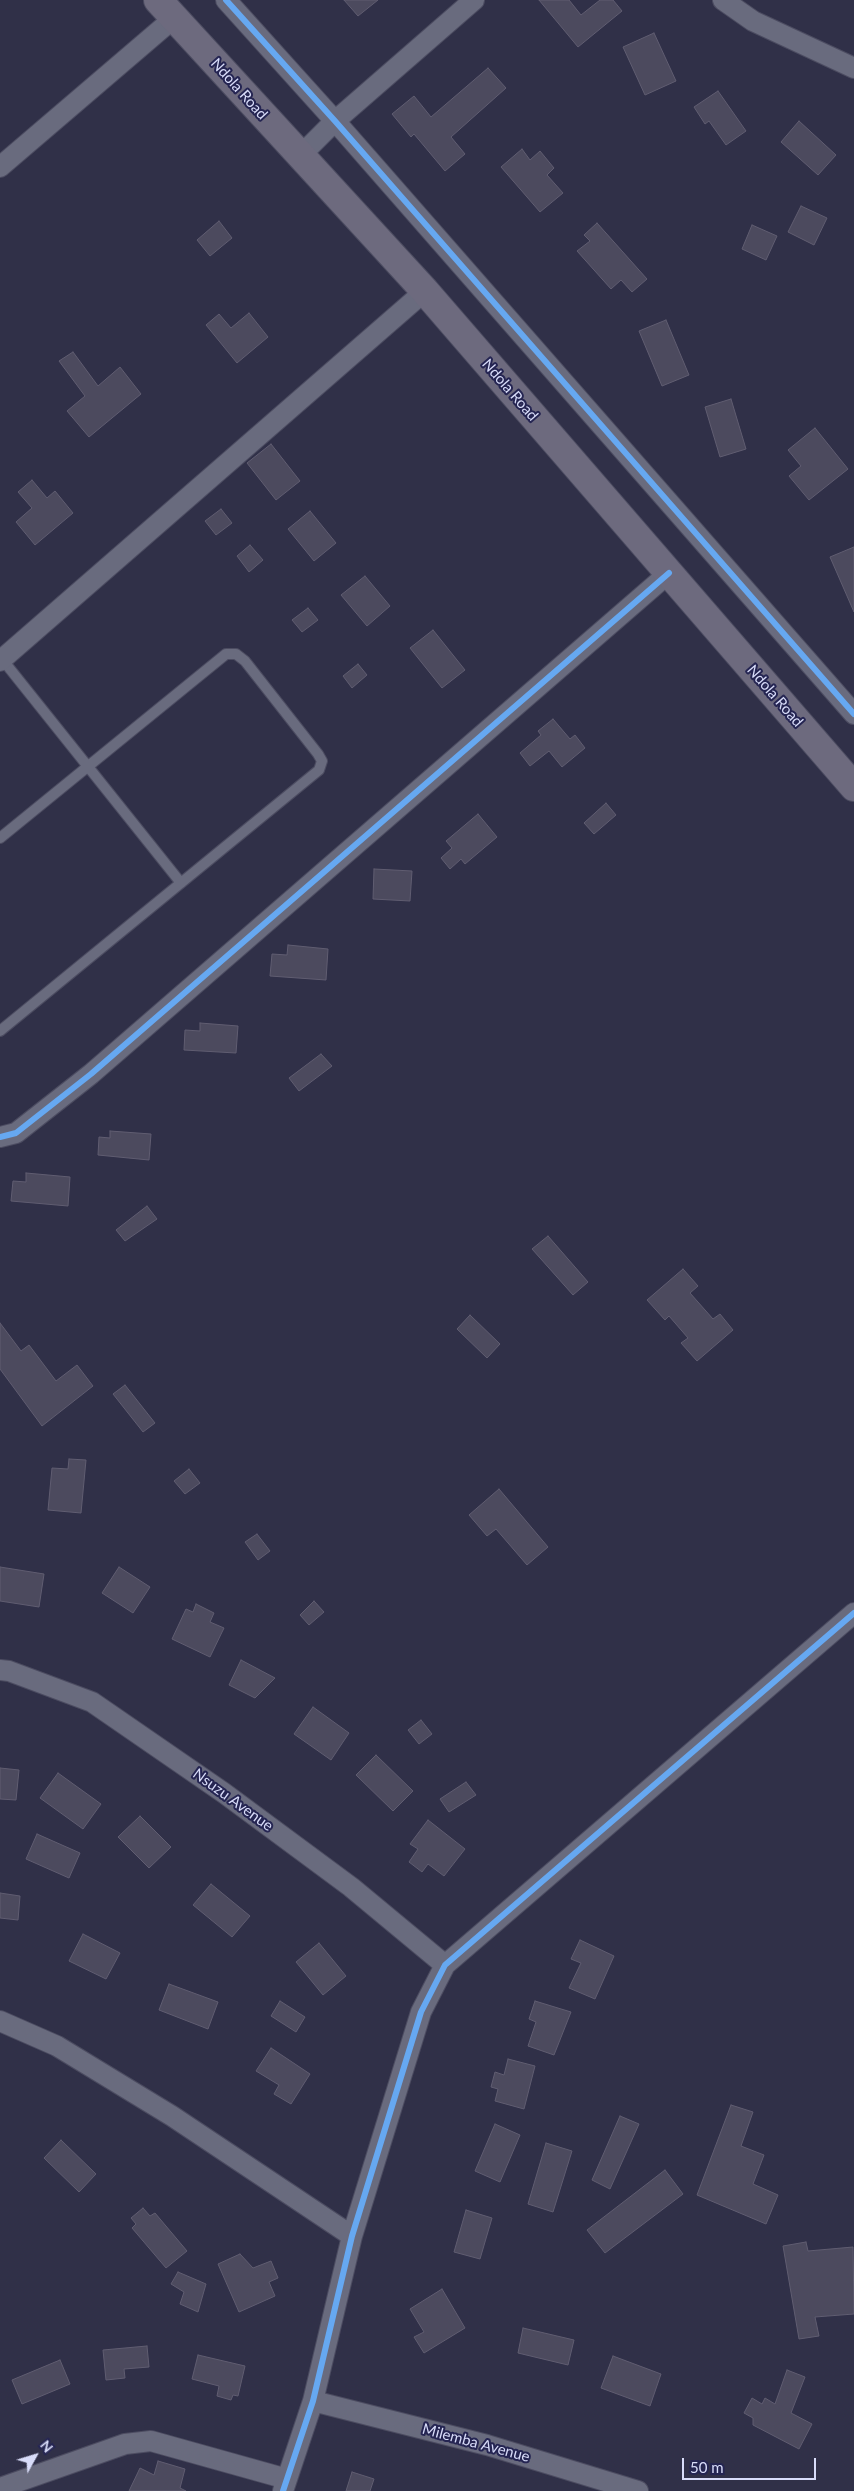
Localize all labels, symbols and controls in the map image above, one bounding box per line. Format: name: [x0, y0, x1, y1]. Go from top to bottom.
street label: Ndola Road: [207, 55, 271, 123]
street label: Ndola Road: [478, 355, 542, 425]
street label: Ndola Road: [743, 661, 807, 731]
street label: Nsuzu Avenue: [189, 1765, 277, 1835]
street label: Milemba Avenue: [420, 2420, 532, 2466]
north arrow: [10, 2431, 60, 2481]
text: N: [37, 2437, 57, 2456]
scale bar: [684, 2448, 818, 2480]
text: 50 m: [690, 2458, 724, 2476]

